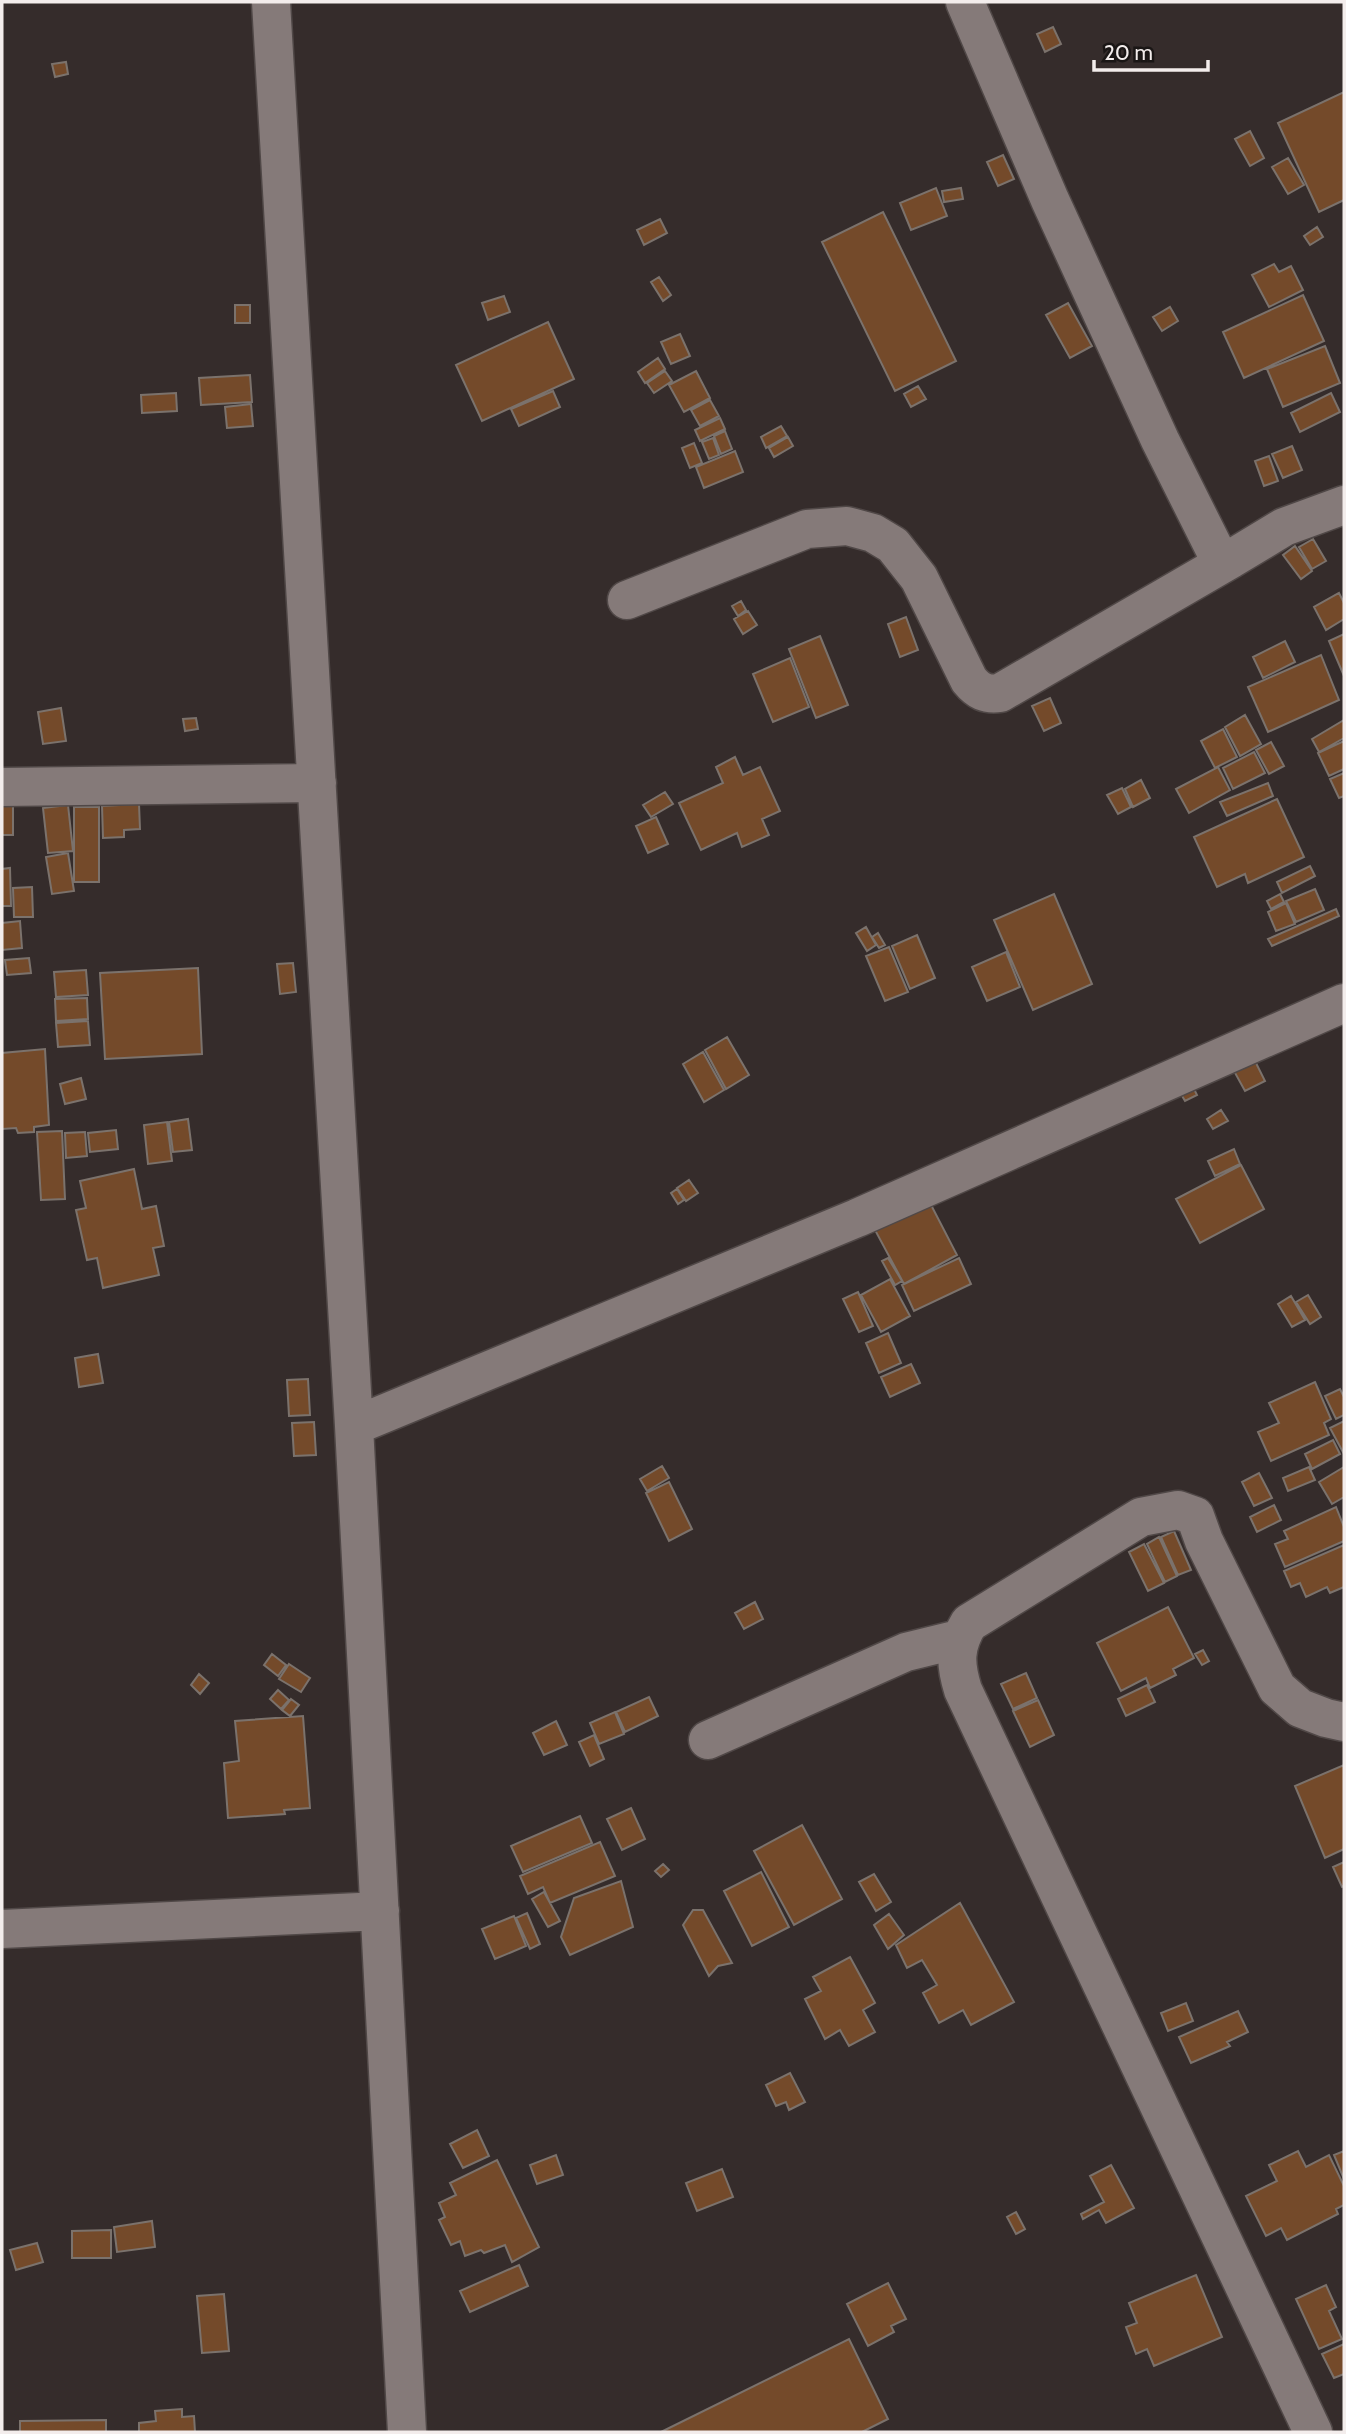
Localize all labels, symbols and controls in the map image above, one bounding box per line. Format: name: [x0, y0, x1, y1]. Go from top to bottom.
scale bar: [1094, 28, 1208, 72]
text: 20 m: [1104, 40, 1153, 65]

